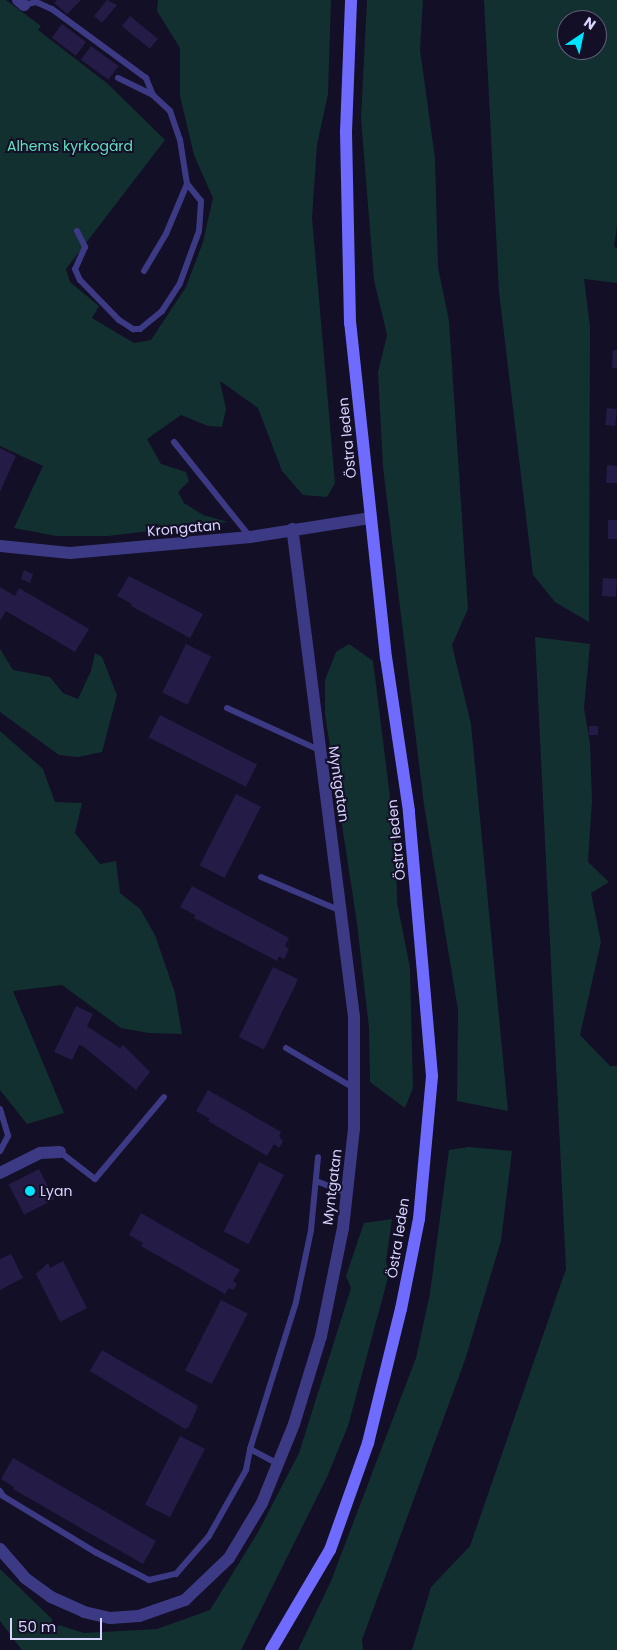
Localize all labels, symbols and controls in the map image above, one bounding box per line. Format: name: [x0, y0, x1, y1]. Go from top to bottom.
north arrow: [557, 10, 607, 60]
text: N: [580, 12, 600, 35]
park label: Alhems kyrkogård: [7, 138, 133, 154]
street label: Östra leden: [334, 397, 360, 479]
street label: Krongatan: [146, 516, 222, 540]
street label: Myntgatan: [325, 745, 353, 823]
street label: Östra leden: [383, 799, 409, 881]
street label: Myntgatan: [319, 1148, 345, 1226]
place label: Lyan: [40, 1183, 72, 1199]
marker: Lyan: [24, 1185, 36, 1197]
street label: Östra leden: [383, 1197, 413, 1279]
scale bar: [12, 1608, 105, 1640]
text: 50 m: [18, 1616, 56, 1637]

